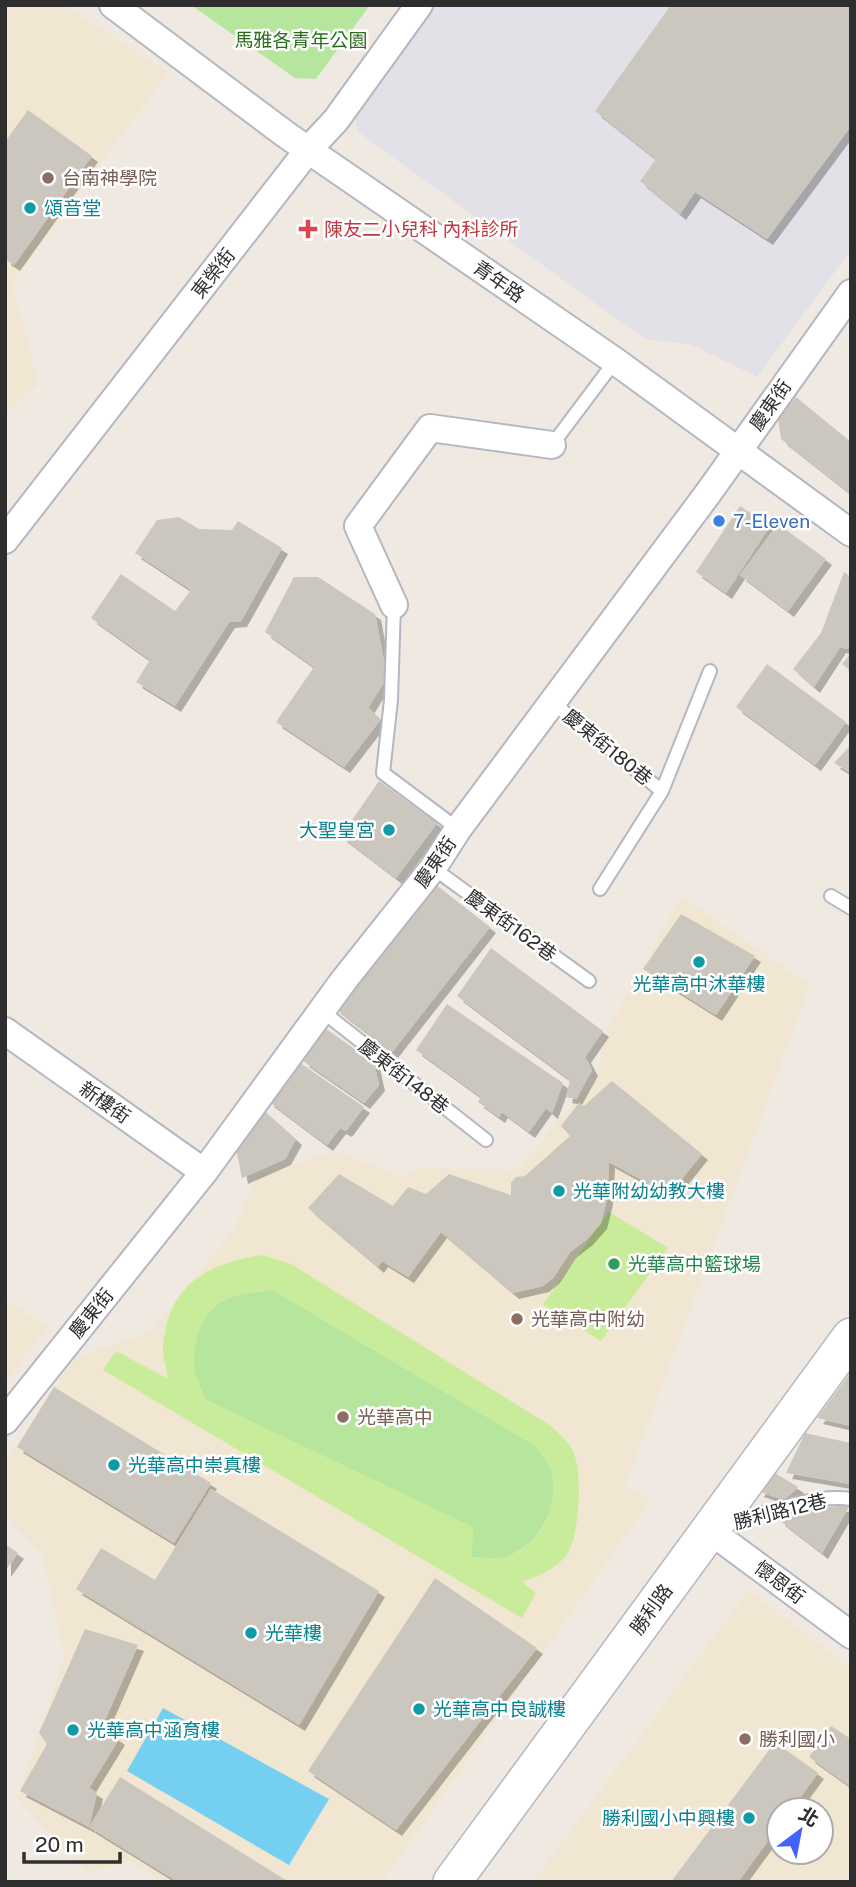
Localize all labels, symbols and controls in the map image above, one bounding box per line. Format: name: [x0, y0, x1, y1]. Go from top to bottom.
park label: 馬雅各青年公園: [234, 29, 368, 51]
place label: 台南神學院: [62, 167, 157, 189]
marker: 台南神學院: [40, 170, 56, 186]
place label: 頌音堂: [44, 197, 101, 219]
marker: 頌音堂: [22, 200, 38, 216]
place label: 陳友二小兒科 內科診所: [324, 218, 519, 240]
marker: 陳友二小兒科 內科診所: [298, 219, 318, 239]
street label: 東榮街: [187, 244, 239, 302]
street label: 青年路: [469, 256, 529, 306]
street label: 慶東街: [745, 375, 795, 435]
place label: 7-Eleven: [733, 510, 810, 532]
marker: 7-Eleven: [711, 513, 727, 529]
street label: 慶東街180巷: [559, 705, 657, 789]
place label: 大聖皇宮: [299, 819, 375, 841]
marker: 大聖皇宮: [381, 822, 397, 838]
street label: 慶東街: [410, 832, 460, 892]
street label: 慶東街162巷: [461, 885, 561, 965]
marker: 光華高中沐華樓: [691, 954, 707, 970]
place label: 光華高中沐華樓: [632, 973, 766, 995]
street label: 慶東街148巷: [355, 1034, 453, 1118]
street label: 新樓街: [75, 1077, 135, 1127]
place label: 光華附幼幼教大樓: [573, 1180, 725, 1202]
marker: 光華附幼幼教大樓: [551, 1183, 567, 1199]
place label: 光華高中籃球場: [628, 1253, 761, 1275]
marker: 光華高中籃球場: [606, 1256, 622, 1272]
street label: 慶東街: [65, 1284, 117, 1342]
place label: 光華高中附幼: [531, 1308, 645, 1330]
marker: 光華高中附幼: [509, 1311, 525, 1327]
place label: 光華高中: [357, 1406, 433, 1428]
marker: 光華高中: [335, 1409, 351, 1425]
place label: 光華高中崇真樓: [128, 1454, 261, 1476]
marker: 光華高中崇真樓: [106, 1457, 122, 1473]
street label: 勝利路12巷: [731, 1489, 829, 1533]
street label: 懷恩街: [751, 1556, 809, 1608]
street label: 勝利路: [625, 1579, 677, 1639]
place label: 光華樓: [265, 1622, 322, 1644]
marker: 光華樓: [243, 1625, 259, 1641]
place label: 光華高中良誠樓: [433, 1698, 566, 1720]
marker: 光華高中良誠樓: [411, 1701, 427, 1717]
place label: 光華高中涵育樓: [87, 1719, 220, 1741]
marker: 光華高中涵育樓: [65, 1722, 81, 1738]
place label: 勝利國小: [759, 1728, 835, 1750]
marker: 勝利國小: [737, 1731, 753, 1747]
north arrow: [765, 1796, 835, 1866]
text: 北: [795, 1802, 823, 1831]
place label: 勝利國小中興樓: [602, 1807, 735, 1829]
marker: 勝利國小中興樓: [741, 1810, 757, 1826]
scale bar: [24, 1820, 121, 1864]
text: 20 m: [35, 1832, 84, 1857]

